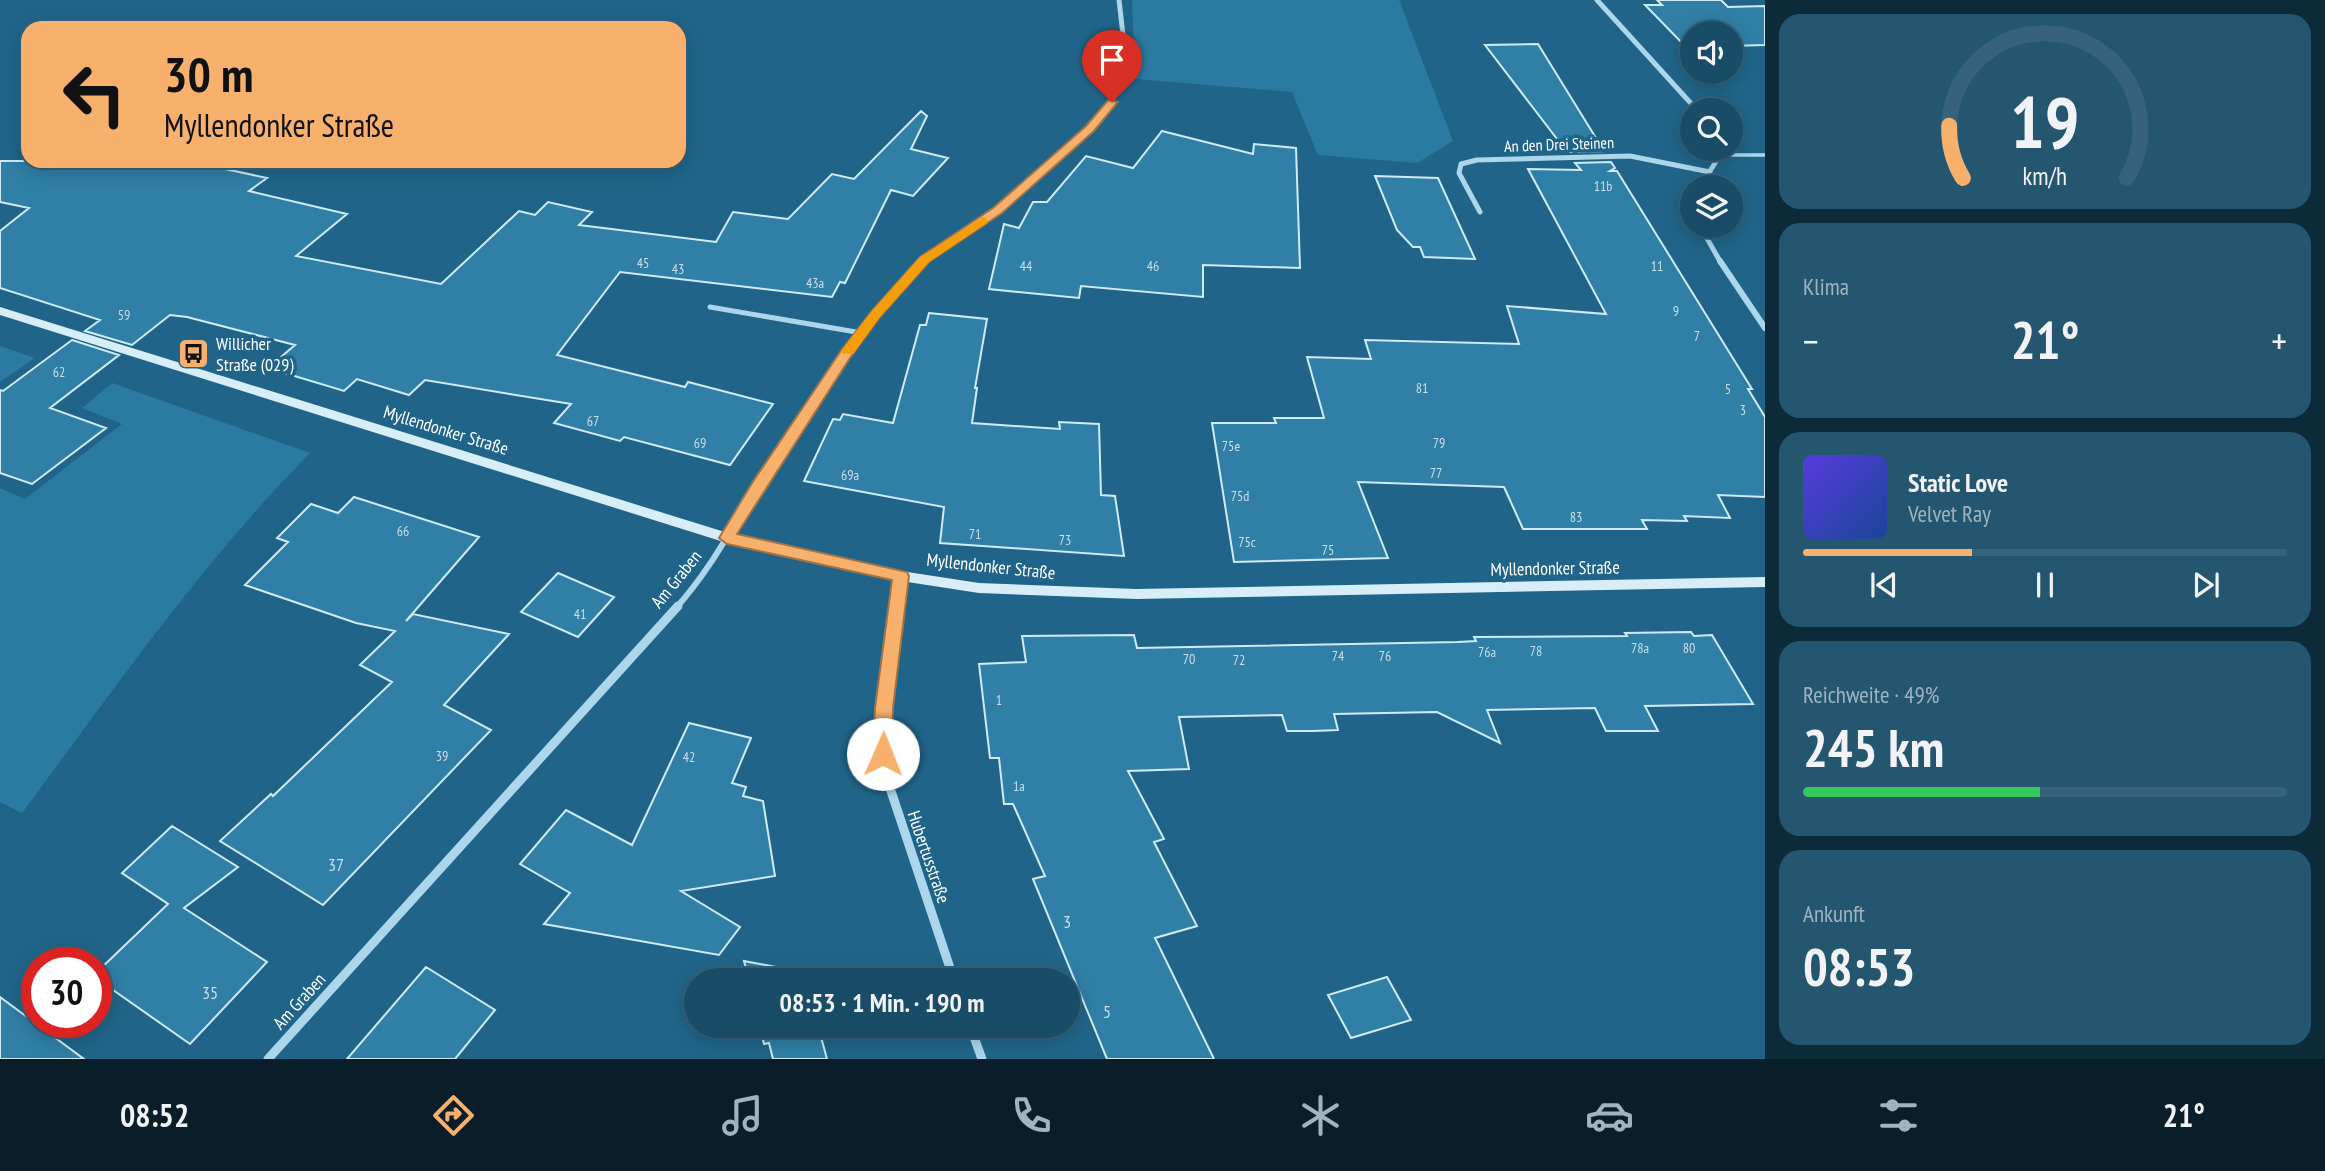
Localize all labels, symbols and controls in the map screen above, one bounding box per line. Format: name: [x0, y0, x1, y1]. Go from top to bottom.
map controls: [1680, 21, 1743, 238]
button: sound: [1680, 21, 1743, 84]
pin: [1082, 30, 1142, 102]
icon: arrive: [1093, 41, 1131, 79]
text: 30 m: [164, 42, 253, 106]
icon: left: [49, 49, 140, 140]
text: 19: [2010, 74, 2080, 168]
button: search: [1680, 98, 1743, 161]
text: Myllendonker Straße: [164, 104, 394, 146]
street label: An den Drei Steinen: [1504, 132, 1614, 156]
text: km/h: [2023, 159, 2067, 191]
button: layers: [1680, 175, 1743, 238]
house number: 11b: [1594, 177, 1612, 195]
house number: 45: [637, 254, 649, 272]
house number: 44: [1020, 257, 1033, 275]
house number: 46: [1147, 257, 1159, 275]
house number: 11: [1651, 257, 1663, 275]
house number: 43: [672, 260, 684, 278]
text: Klima: [1803, 272, 1849, 301]
house number: 43a: [806, 274, 824, 292]
house number: 9: [1673, 302, 1679, 320]
house number: 59: [118, 306, 130, 324]
text: 21°: [2011, 306, 2079, 373]
text: −: [1803, 316, 1819, 365]
text: +: [2271, 316, 2287, 365]
house number: 7: [1694, 327, 1700, 345]
place label: Willicher Straße (029): [216, 332, 294, 376]
bus stop icon: Willicher Straße (029): [176, 336, 210, 370]
house number: 62: [53, 363, 65, 381]
house number: 81: [1416, 379, 1428, 397]
house number: 5: [1725, 380, 1731, 398]
street label: Myllendonker Straße: [381, 400, 511, 460]
house number: 3: [1740, 401, 1746, 419]
house number: 67: [587, 412, 599, 430]
house number: 69: [694, 434, 706, 452]
house number: 79: [1433, 434, 1445, 452]
house number: 75e: [1222, 437, 1240, 455]
house number: 77: [1430, 464, 1442, 482]
house number: 69a: [841, 466, 859, 484]
text: Static Love: [1908, 466, 2008, 499]
house number: 75d: [1231, 487, 1249, 505]
text: Velvet Ray: [1908, 499, 1991, 528]
house number: 83: [1570, 508, 1582, 526]
house number: 66: [397, 522, 409, 540]
house number: 71: [969, 525, 981, 543]
house number: 73: [1059, 531, 1071, 549]
house number: 75c: [1238, 533, 1256, 551]
house number: 75: [1322, 541, 1334, 559]
street label: Am Graben: [646, 545, 706, 613]
street label: Myllendonker Straße: [925, 548, 1057, 584]
street label: Myllendonker Straße: [1490, 555, 1620, 581]
icon: previous: [1865, 566, 1903, 604]
icon: pause: [2026, 566, 2064, 604]
icon: next: [2187, 566, 2225, 604]
house number: 41: [574, 605, 586, 623]
house number: 78a: [1631, 639, 1649, 657]
house number: 80: [1683, 639, 1695, 657]
house number: 78: [1530, 642, 1542, 660]
house number: 76a: [1478, 643, 1496, 661]
house number: 74: [1332, 647, 1345, 665]
house number: 76: [1379, 647, 1391, 665]
house number: 70: [1183, 650, 1195, 668]
house number: 72: [1233, 651, 1245, 669]
text: Reichweite · 49%: [1803, 680, 1939, 709]
house number: 1: [996, 691, 1002, 709]
text: 245 km: [1803, 714, 1944, 781]
position arrow: [846, 717, 920, 791]
house number: 39: [436, 747, 448, 765]
house number: 42: [683, 748, 695, 766]
house number: 1a: [1013, 777, 1025, 795]
street label: Hubertusstraße: [902, 808, 956, 906]
house number: 37: [328, 853, 344, 876]
text: Ankunft: [1803, 899, 1865, 928]
house number: 3: [1063, 910, 1071, 933]
text: 08:53: [1803, 933, 1915, 1000]
speed limit sign: 30: [21, 947, 112, 1038]
street label: Am Graben: [268, 968, 330, 1034]
house number: 35: [202, 981, 218, 1004]
text: 08:53 · 1 Min. · 190 m: [780, 986, 984, 1019]
house number: 5: [1103, 1000, 1111, 1023]
icon: directions: [429, 1091, 478, 1140]
icon: music: [718, 1091, 767, 1140]
icon: phone: [1007, 1091, 1056, 1140]
icon: climate: [1296, 1091, 1345, 1140]
icon: car: [1585, 1091, 1634, 1140]
icon: filters: [1874, 1091, 1923, 1140]
text: 08:52: [120, 1094, 189, 1136]
text: 21°: [2163, 1094, 2205, 1136]

